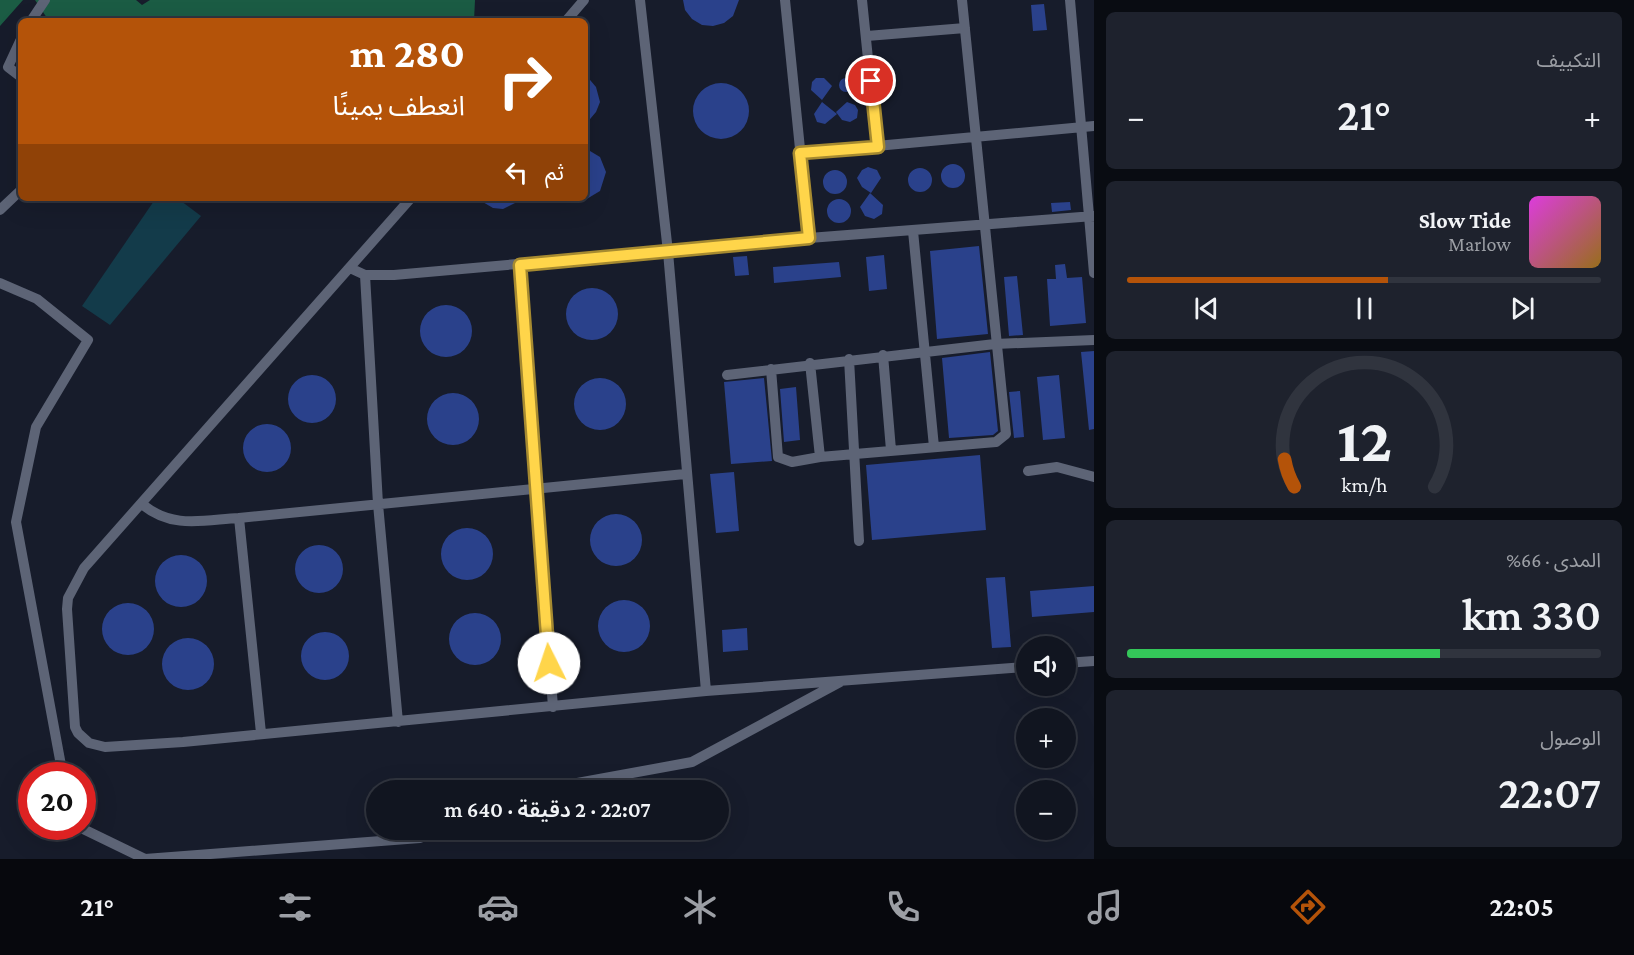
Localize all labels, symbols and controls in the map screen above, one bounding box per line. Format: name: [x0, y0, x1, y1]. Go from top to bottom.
text: 280 m: [350, 29, 465, 76]
icon: right: [486, 42, 564, 120]
text: التكييف: [1537, 49, 1601, 71]
pin: [845, 55, 896, 106]
icon: arrive: [854, 64, 887, 97]
text: 21°: [1337, 90, 1391, 140]
text: انعطف يمينًا: [332, 91, 465, 121]
text: −: [1127, 98, 1144, 135]
text: +: [1584, 98, 1601, 135]
icon: left: [500, 156, 533, 189]
text: ثم: [545, 160, 564, 185]
text: Slow Tide: [1419, 208, 1511, 233]
text: Marlow: [1448, 233, 1511, 255]
icon: previous: [1190, 292, 1223, 325]
icon: pause: [1348, 292, 1381, 325]
icon: next: [1506, 292, 1539, 325]
text: 12: [1336, 405, 1392, 474]
text: km/h: [1341, 473, 1388, 497]
text: المدى · 66%: [1506, 549, 1601, 571]
text: 330 km: [1462, 590, 1601, 640]
position arrow: [517, 631, 581, 695]
map controls: [1016, 636, 1076, 840]
button: sound: [1016, 636, 1076, 696]
button: +: [1016, 708, 1076, 768]
text: الوصول: [1540, 727, 1601, 749]
speed limit sign: 20: [18, 762, 96, 840]
text: 22:07: [1498, 768, 1601, 818]
button: −: [1016, 780, 1076, 840]
text: 22:07 · 2 دقيقة · 640 m: [444, 797, 651, 822]
icon: filters: [274, 886, 316, 928]
icon: car: [477, 886, 519, 928]
icon: climate: [679, 886, 721, 928]
icon: phone: [882, 886, 924, 928]
icon: music: [1084, 886, 1126, 928]
icon: directions: [1287, 886, 1329, 928]
text: 21°: [80, 892, 114, 922]
text: 22:05: [1489, 892, 1554, 922]

